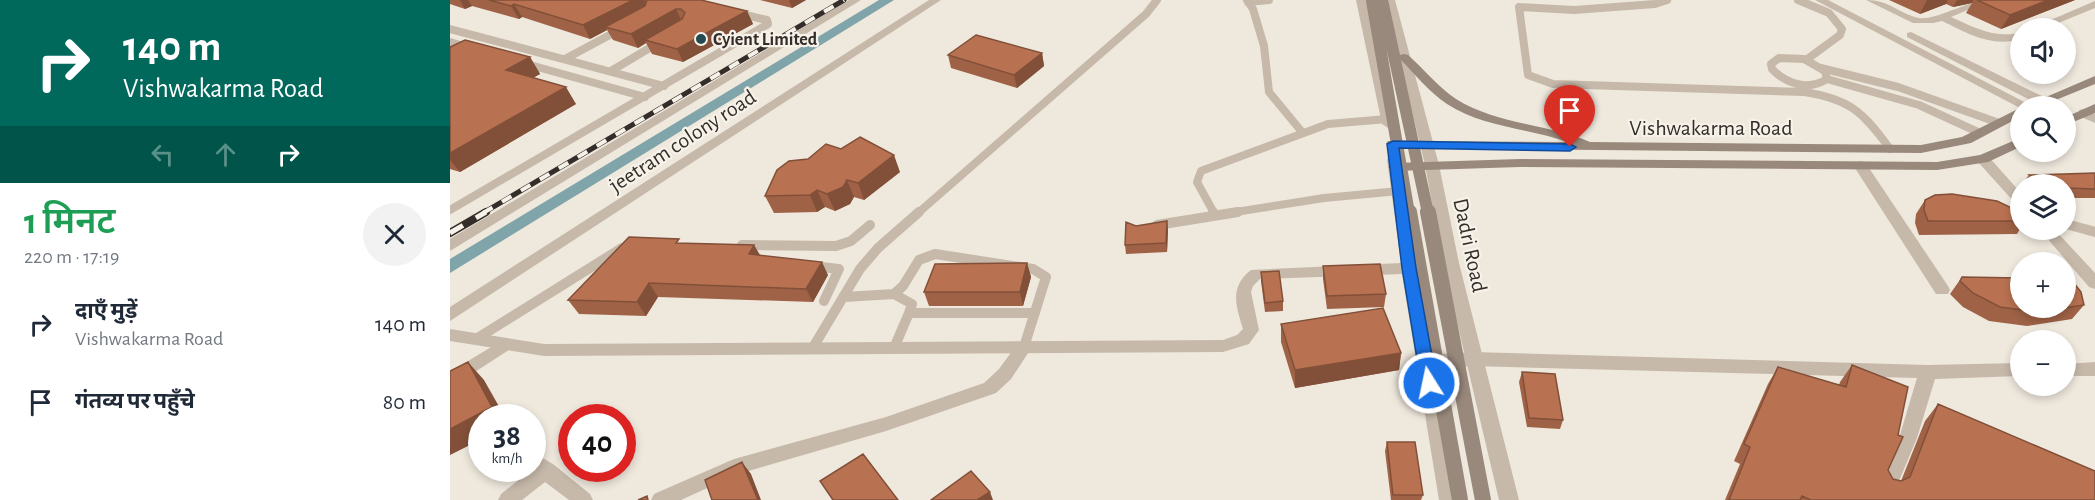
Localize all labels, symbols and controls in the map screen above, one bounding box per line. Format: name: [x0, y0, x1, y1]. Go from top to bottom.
map controls: [2010, 18, 2076, 396]
button: sound: [2010, 18, 2076, 84]
icon: right: [24, 24, 102, 102]
text: 140 m: [123, 26, 221, 68]
place label: Cyient Limited: [713, 31, 818, 49]
marker: Cyient Limited: [694, 32, 708, 46]
text: Vishwakarma Road: [123, 75, 323, 102]
street label: jeetram colony road: [605, 85, 760, 196]
pin: [1544, 85, 1595, 147]
icon: arrive: [1553, 94, 1586, 127]
button: search: [2010, 96, 2076, 162]
street label: Vishwakarma Road: [1629, 117, 1793, 139]
icon: left: [146, 138, 179, 171]
icon: ahead: [209, 138, 242, 171]
icon: right: [272, 138, 305, 171]
button: layers: [2010, 174, 2076, 240]
street label: Dadri Road: [1449, 196, 1491, 294]
button: close: [363, 203, 426, 266]
text: 1 मिनट: [24, 204, 115, 240]
text: 220 m · 17:19: [24, 247, 119, 267]
button: +: [2010, 252, 2076, 318]
text: दाएँ मुड़ें: [75, 300, 137, 322]
icon: right: [24, 308, 57, 341]
text: 140 m: [375, 313, 426, 335]
text: Vishwakarma Road: [75, 329, 223, 349]
button: −: [2010, 330, 2076, 396]
position arrow: [1397, 351, 1461, 415]
icon: arrive: [24, 386, 57, 419]
text: गंतव्य पर पहुँचे: [75, 390, 195, 412]
text: 80 m: [383, 391, 426, 413]
speed limit sign: 40: [558, 404, 636, 482]
text: 38: [493, 421, 521, 451]
text: km/h: [492, 451, 522, 466]

